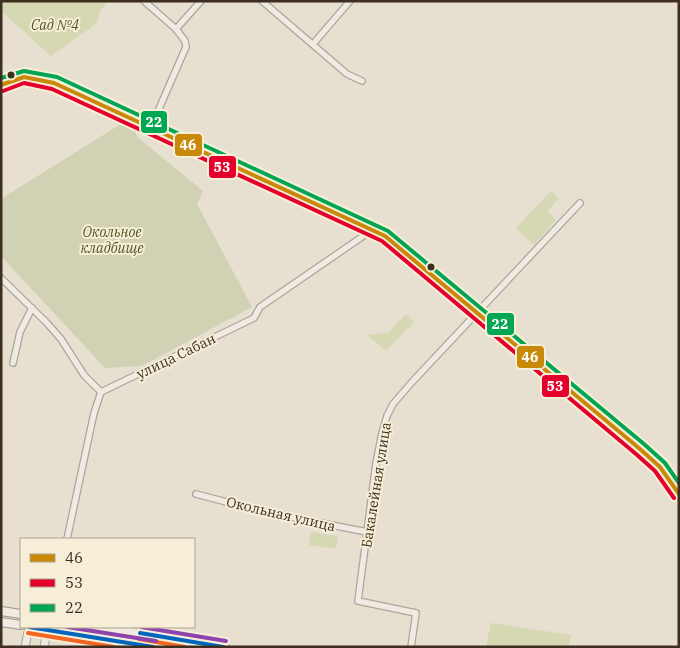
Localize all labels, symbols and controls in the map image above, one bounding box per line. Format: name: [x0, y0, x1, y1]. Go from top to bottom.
park label: Сад №4: [31, 16, 79, 34]
unlabelled marker: [6, 70, 16, 80]
line badge: 22: [140, 110, 168, 134]
text: 22: [146, 113, 162, 131]
line badge: 46: [174, 133, 203, 157]
text: 46: [180, 136, 196, 154]
line badge: 53: [208, 155, 237, 179]
text: 53: [214, 158, 230, 176]
park label: Окольное кладбище: [80, 223, 144, 257]
unlabelled marker: [426, 262, 436, 272]
line badge: 22: [486, 312, 515, 336]
text: 22: [492, 315, 508, 333]
street label: улица Сабан: [133, 329, 219, 383]
line badge: 46: [516, 345, 545, 369]
text: 46: [522, 348, 538, 366]
line badge: 53: [541, 374, 570, 398]
text: 53: [547, 377, 563, 395]
street label: Бакалейная улица: [357, 420, 395, 549]
street label: Окольная улица: [225, 493, 338, 535]
legend: [20, 538, 195, 628]
text: 46: [65, 548, 83, 567]
text: 53: [65, 573, 83, 592]
text: 22: [65, 598, 83, 617]

